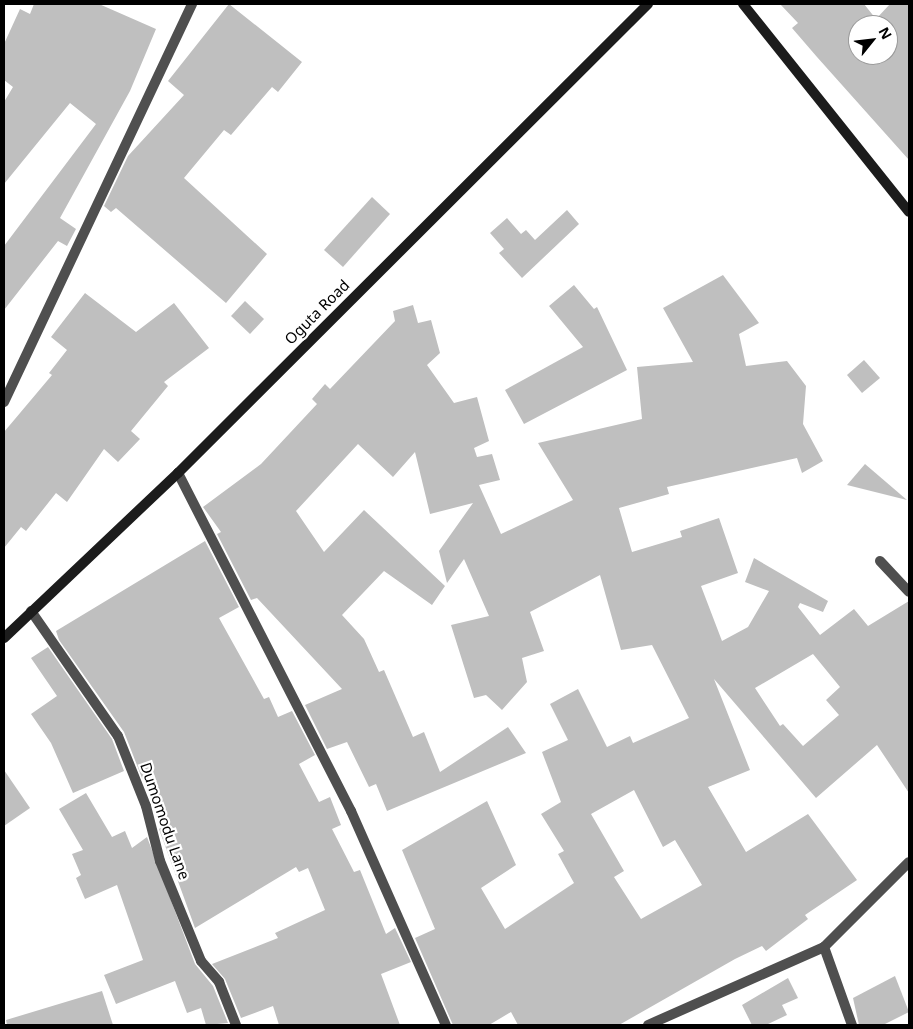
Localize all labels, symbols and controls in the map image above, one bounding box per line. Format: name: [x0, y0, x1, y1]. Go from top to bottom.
north arrow: [848, 15, 898, 65]
text: N: [875, 23, 897, 43]
street label: Oguta Road: [281, 276, 353, 348]
street label: Dumomodu Lane: [136, 760, 194, 882]

